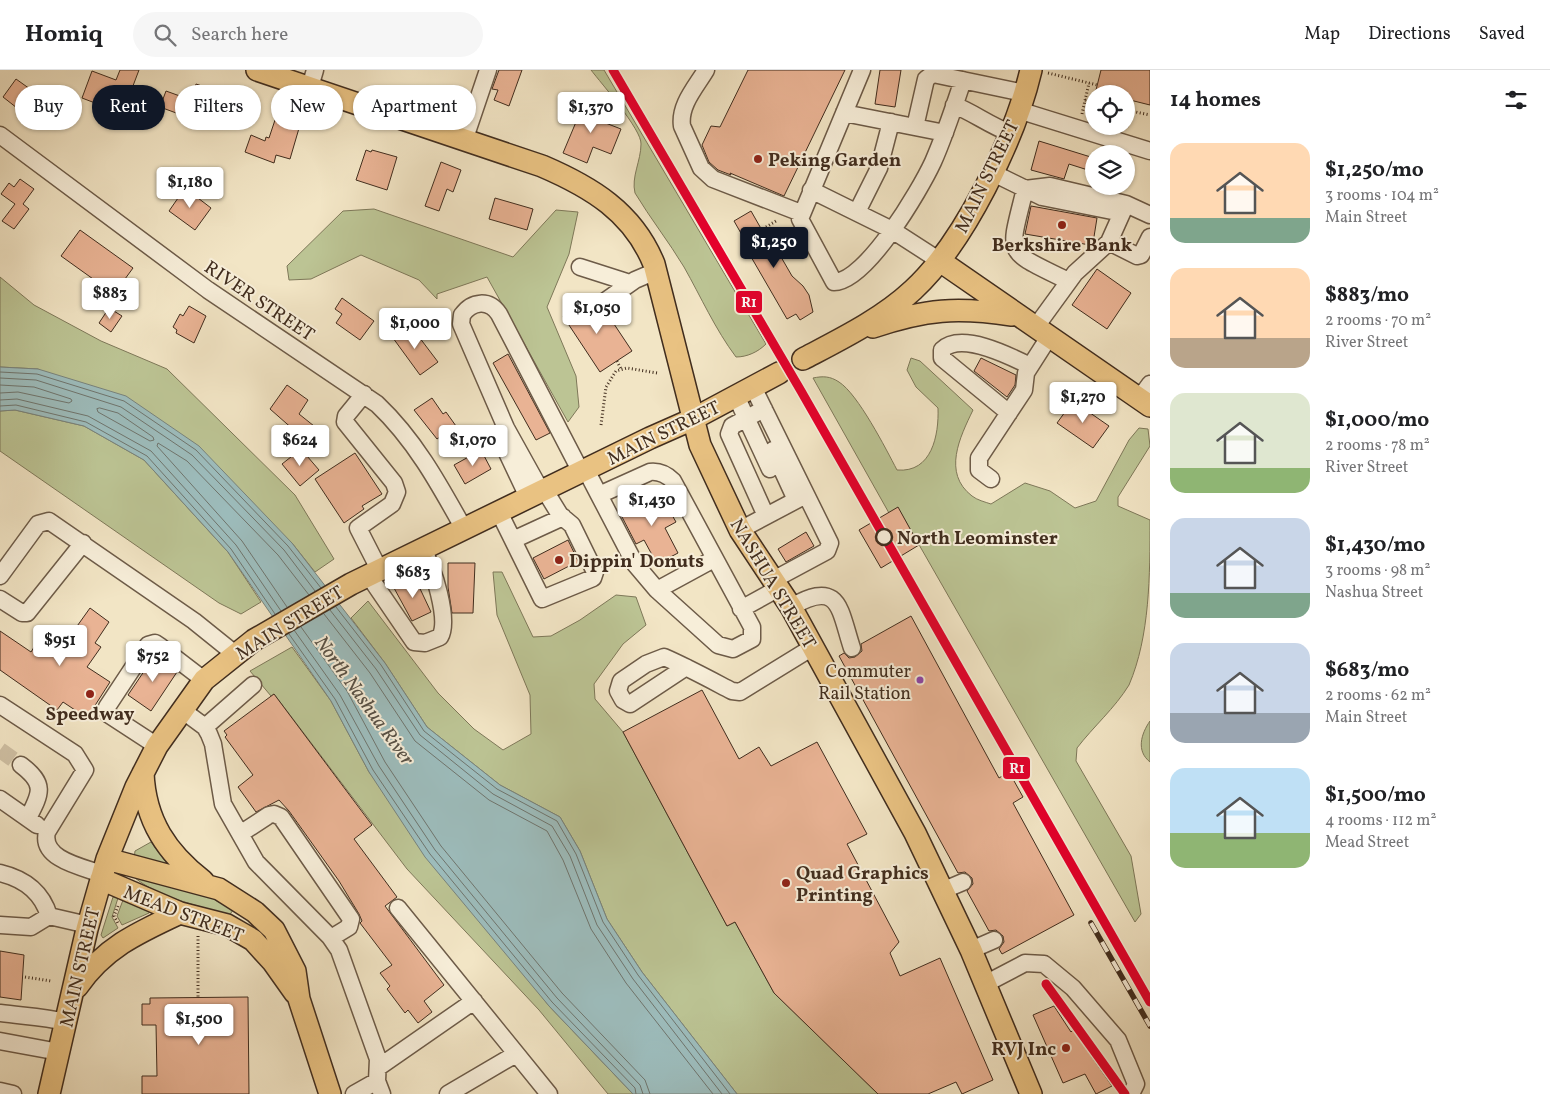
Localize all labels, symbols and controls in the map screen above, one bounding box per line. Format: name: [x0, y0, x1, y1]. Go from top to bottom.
search box: [133, 12, 483, 57]
text: Homiq: [25, 18, 103, 52]
icon: search: [151, 21, 179, 49]
text: Search here: [191, 22, 288, 48]
text: Map: [1304, 22, 1340, 47]
text: Directions: [1368, 22, 1451, 47]
text: Saved: [1479, 22, 1525, 47]
chip: Buy: [15, 85, 82, 130]
chip: Rent: [92, 85, 165, 130]
chip: Filters: [175, 85, 261, 130]
chip: New: [271, 85, 343, 130]
chip: Apartment: [353, 85, 476, 130]
map controls: [1085, 85, 1135, 195]
button: locate: [1085, 85, 1135, 135]
text: 14 homes: [1170, 86, 1261, 115]
icon: filters: [1502, 86, 1530, 114]
pin: $1,370: [550, 92, 632, 134]
text: $1,370: [569, 97, 613, 119]
street label: MAIN STREET: [949, 116, 1026, 238]
button: layers: [1085, 145, 1135, 195]
place label: Peking Garden: [768, 148, 901, 174]
marker: Peking Garden: [752, 153, 764, 165]
text: $1,250/mo: [1325, 156, 1424, 185]
icon: home: [1210, 163, 1270, 223]
pin: $1,180: [149, 166, 231, 209]
text: $1,180: [168, 172, 213, 194]
text: 3 rooms · 104 m²: [1325, 185, 1439, 207]
text: Main Street: [1325, 207, 1407, 229]
marker: Berkshire Bank: [1056, 219, 1068, 231]
pin: $1,250: [733, 226, 815, 269]
text: $1,250: [751, 232, 797, 254]
place label: Berkshire Bank: [992, 233, 1133, 259]
street label: RIVER STREET: [199, 255, 319, 348]
pin: $883: [80, 278, 140, 320]
text: $883/mo: [1325, 281, 1409, 310]
text: $883: [93, 283, 127, 305]
icon: home: [1210, 288, 1270, 348]
line badge: R1: [735, 290, 763, 314]
pin: $1,050: [556, 292, 638, 335]
text: R1: [741, 294, 757, 313]
text: $1,050: [573, 298, 621, 320]
pin: $1,000: [374, 308, 456, 350]
text: 2 rooms · 70 m²: [1325, 310, 1431, 332]
text: $1,000: [390, 313, 440, 335]
text: River Street: [1325, 332, 1408, 354]
pin: $1,270: [1042, 382, 1124, 424]
text: $1,270: [1060, 387, 1106, 409]
street label: MAIN STREET: [603, 395, 725, 472]
text: $1,000/mo: [1325, 406, 1429, 435]
icon: home: [1210, 413, 1270, 473]
pin: $624: [270, 424, 330, 467]
pin: $1,070: [432, 424, 514, 467]
text: $624: [282, 430, 318, 452]
text: $1,070: [450, 430, 496, 452]
text: 2 rooms · 78 m²: [1325, 435, 1430, 457]
text: River Street: [1325, 457, 1408, 479]
pin: $1,430: [611, 484, 693, 527]
text: $1,430: [629, 490, 675, 512]
street label: NASHUA STREET: [723, 514, 822, 654]
place label: North Leominster: [897, 526, 1058, 552]
marker: North Leominster: [875, 528, 893, 546]
text: $1,430/mo: [1325, 531, 1425, 560]
icon: home: [1210, 538, 1270, 598]
place label: Dippin' Donuts: [569, 549, 704, 575]
marker: Dippin' Donuts: [553, 554, 565, 566]
pin: $683: [383, 556, 443, 599]
text: 3 rooms · 98 m²: [1325, 560, 1430, 582]
text: $683: [396, 562, 430, 584]
street label: MAIN STREET: [231, 580, 349, 667]
text: Nashua Street: [1325, 582, 1423, 604]
pin: $951: [30, 624, 90, 667]
text: $951: [44, 630, 76, 652]
water label: North Nashua River: [307, 631, 420, 772]
pin: $752: [123, 640, 183, 683]
text: $752: [137, 646, 169, 668]
text: $683/mo: [1325, 656, 1409, 685]
place label: Commuter Rail Station: [818, 660, 911, 707]
icon: home: [1210, 663, 1270, 723]
marker: Commuter Rail Station: [915, 675, 925, 685]
text: 2 rooms · 62 m²: [1325, 685, 1431, 707]
marker: Speedway: [84, 688, 96, 700]
place label: Speedway: [46, 702, 135, 728]
text: Main Street: [1325, 707, 1407, 729]
line badge: R1: [1002, 756, 1031, 780]
text: R1: [1009, 760, 1025, 779]
text: $1,500/mo: [1325, 781, 1426, 810]
icon: home: [1210, 788, 1270, 848]
text: 4 rooms · 112 m²: [1325, 810, 1436, 832]
text: Mead Street: [1325, 832, 1409, 854]
place label: Quad Graphics Printing: [796, 861, 929, 909]
marker: Quad Graphics Printing: [780, 877, 792, 889]
street label: MEAD STREET: [119, 880, 247, 950]
street label: MAIN STREET: [54, 905, 107, 1030]
pin: $1,500: [158, 1004, 240, 1046]
text: $1,500: [175, 1009, 223, 1031]
place label: RVJ Inc: [991, 1037, 1056, 1063]
marker: RVJ Inc: [1060, 1042, 1072, 1054]

